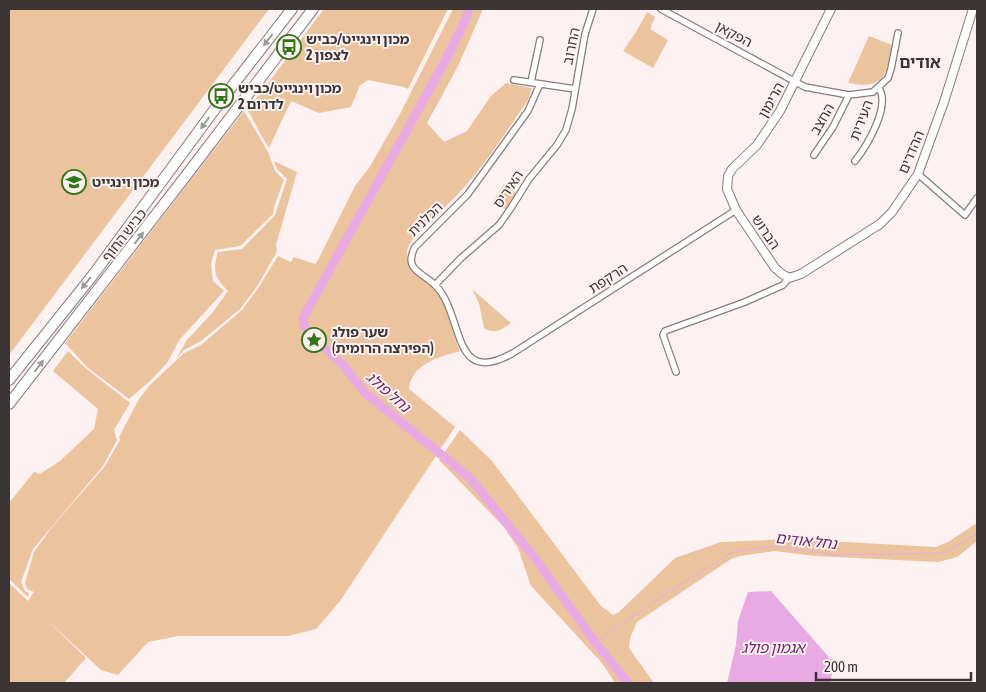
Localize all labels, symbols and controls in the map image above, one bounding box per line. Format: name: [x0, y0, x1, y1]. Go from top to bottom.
street label: הפקאן: [713, 18, 755, 50]
street label: החרוב: [559, 26, 583, 66]
place label: מכון וינגייט/כביש 2 לצפון: [306, 31, 410, 63]
one-way arrow: [262, 34, 273, 47]
bus stop icon: מכון וינגייט/כביש 2 לצפון: [276, 34, 302, 60]
district label: אודים: [899, 53, 941, 71]
street label: הרימון: [755, 79, 787, 121]
place label: מכון וינגייט/כביש 2 לדרום: [238, 80, 342, 112]
bus stop icon: מכון וינגייט/כביש 2 לדרום: [208, 83, 234, 109]
street label: העירית: [846, 98, 876, 142]
street label: החצב: [807, 100, 837, 138]
one-way arrow: [200, 116, 210, 130]
street label: ההדרים: [895, 128, 927, 176]
street label: האיריס: [490, 167, 526, 211]
school or university icon: מכון וינגייט: [61, 169, 87, 195]
place label: מכון וינגייט: [92, 174, 160, 190]
street label: הכלנית: [405, 199, 445, 239]
street label: כביש החוף: [98, 205, 150, 265]
street label: הברוש: [749, 212, 783, 252]
one-way arrow: [133, 232, 144, 245]
street label: הרקפת: [586, 260, 630, 296]
one-way arrow: [81, 276, 92, 289]
place label: שער פולג (הפירצה הרומית): [332, 324, 434, 356]
place icon: שער פולג (הפירצה הרומית): [301, 327, 327, 353]
one-way arrow: [34, 359, 44, 373]
water label: נחל פולג: [363, 368, 415, 416]
water label: נחל אודים: [774, 529, 839, 552]
water label: אגמון פולג: [741, 639, 807, 656]
scale bar: [816, 650, 971, 682]
text: 200 m: [824, 658, 858, 675]

